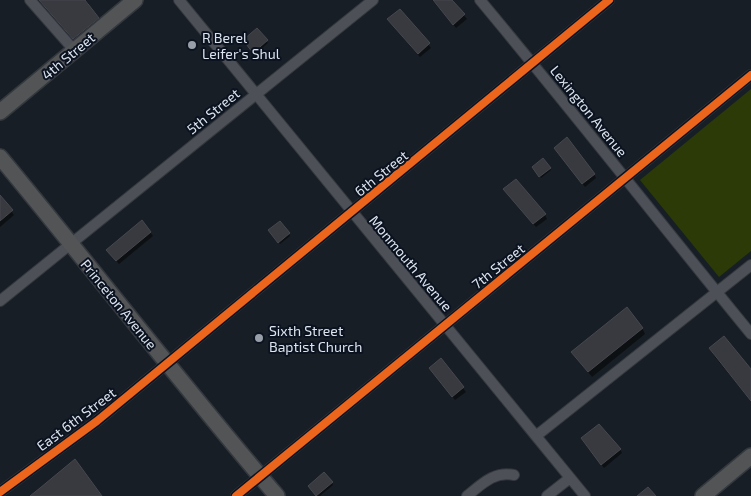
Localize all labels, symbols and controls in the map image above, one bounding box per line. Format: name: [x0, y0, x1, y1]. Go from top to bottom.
street label: 4th Street: [38, 29, 98, 83]
place label: R Berel Leifer's Shul: [202, 29, 281, 62]
marker: R Berel Leifer's Shul: [186, 39, 198, 51]
street label: Lexington Avenue: [547, 62, 631, 160]
street label: 5th Street: [183, 85, 243, 137]
street label: 6th Street: [351, 146, 411, 200]
street label: Monmouth Avenue: [366, 212, 456, 314]
street label: 7th Street: [468, 240, 528, 292]
street label: Princeton Avenue: [78, 256, 160, 352]
place label: Sixth Street Baptist Church: [269, 322, 362, 355]
marker: Sixth Street Baptist Church: [253, 332, 265, 344]
street label: East 6th Street: [33, 384, 119, 454]

